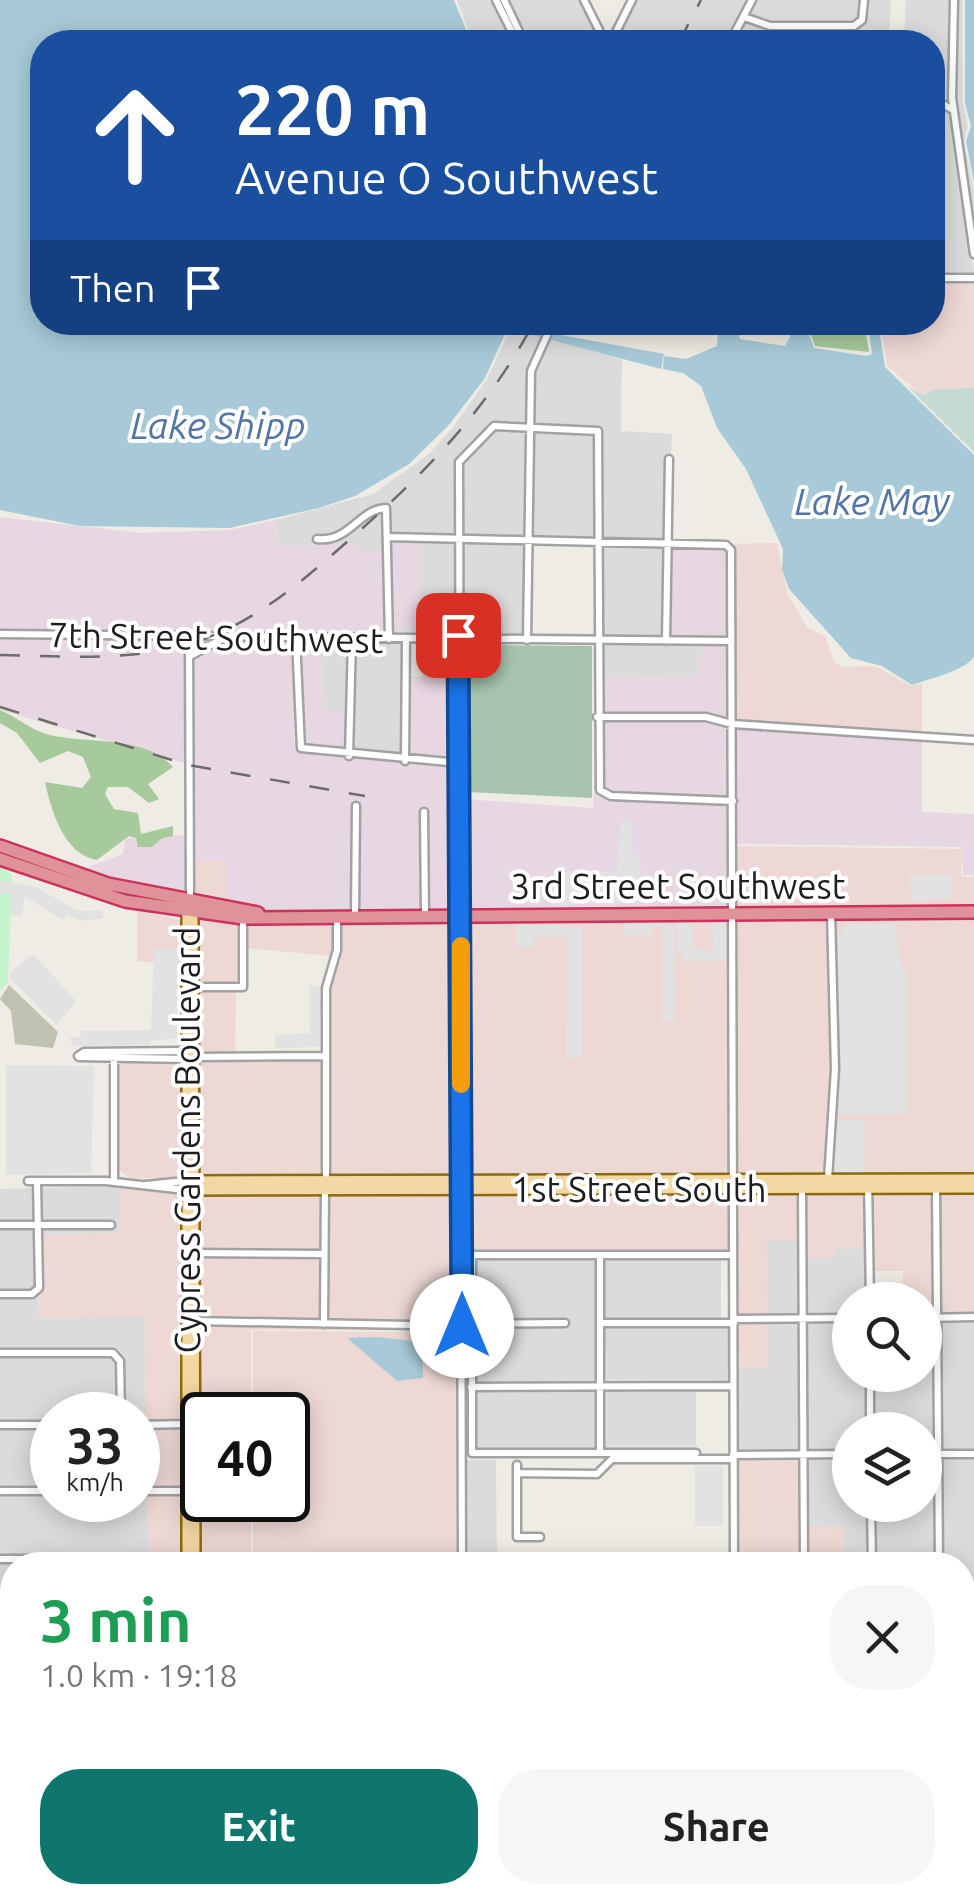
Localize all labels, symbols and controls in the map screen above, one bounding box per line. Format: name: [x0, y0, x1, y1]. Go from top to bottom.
icon: ahead: [70, 70, 200, 200]
text: 220 m: [235, 70, 430, 148]
text: Avenue O Southwest: [235, 152, 658, 203]
icon: arrive: [176, 260, 231, 315]
text: Then: [70, 267, 156, 309]
water label: Lake Shipp: [131, 404, 305, 446]
water label: Lake May: [795, 480, 951, 522]
pin: [416, 593, 501, 678]
icon: arrive: [431, 608, 486, 663]
street label: 7th Street Southwest: [48, 614, 384, 660]
street label: 3rd Street Southwest: [510, 866, 846, 906]
street label: Cypress Gardens Boulevard: [167, 926, 207, 1354]
street label: 1st Street South: [512, 1169, 766, 1209]
position arrow: [410, 1274, 514, 1378]
map controls: [832, 1282, 942, 1522]
button: search: [832, 1282, 942, 1392]
speed limit sign: 40: [180, 1392, 310, 1522]
button: layers: [832, 1412, 942, 1522]
text: 33: [67, 1417, 123, 1473]
text: km/h: [66, 1468, 124, 1496]
button: close: [830, 1585, 935, 1690]
text: 3 min: [40, 1586, 192, 1653]
text: 1.0 km · 19:18: [40, 1657, 238, 1693]
button: Exit: [40, 1769, 478, 1884]
button: Share: [498, 1769, 935, 1884]

